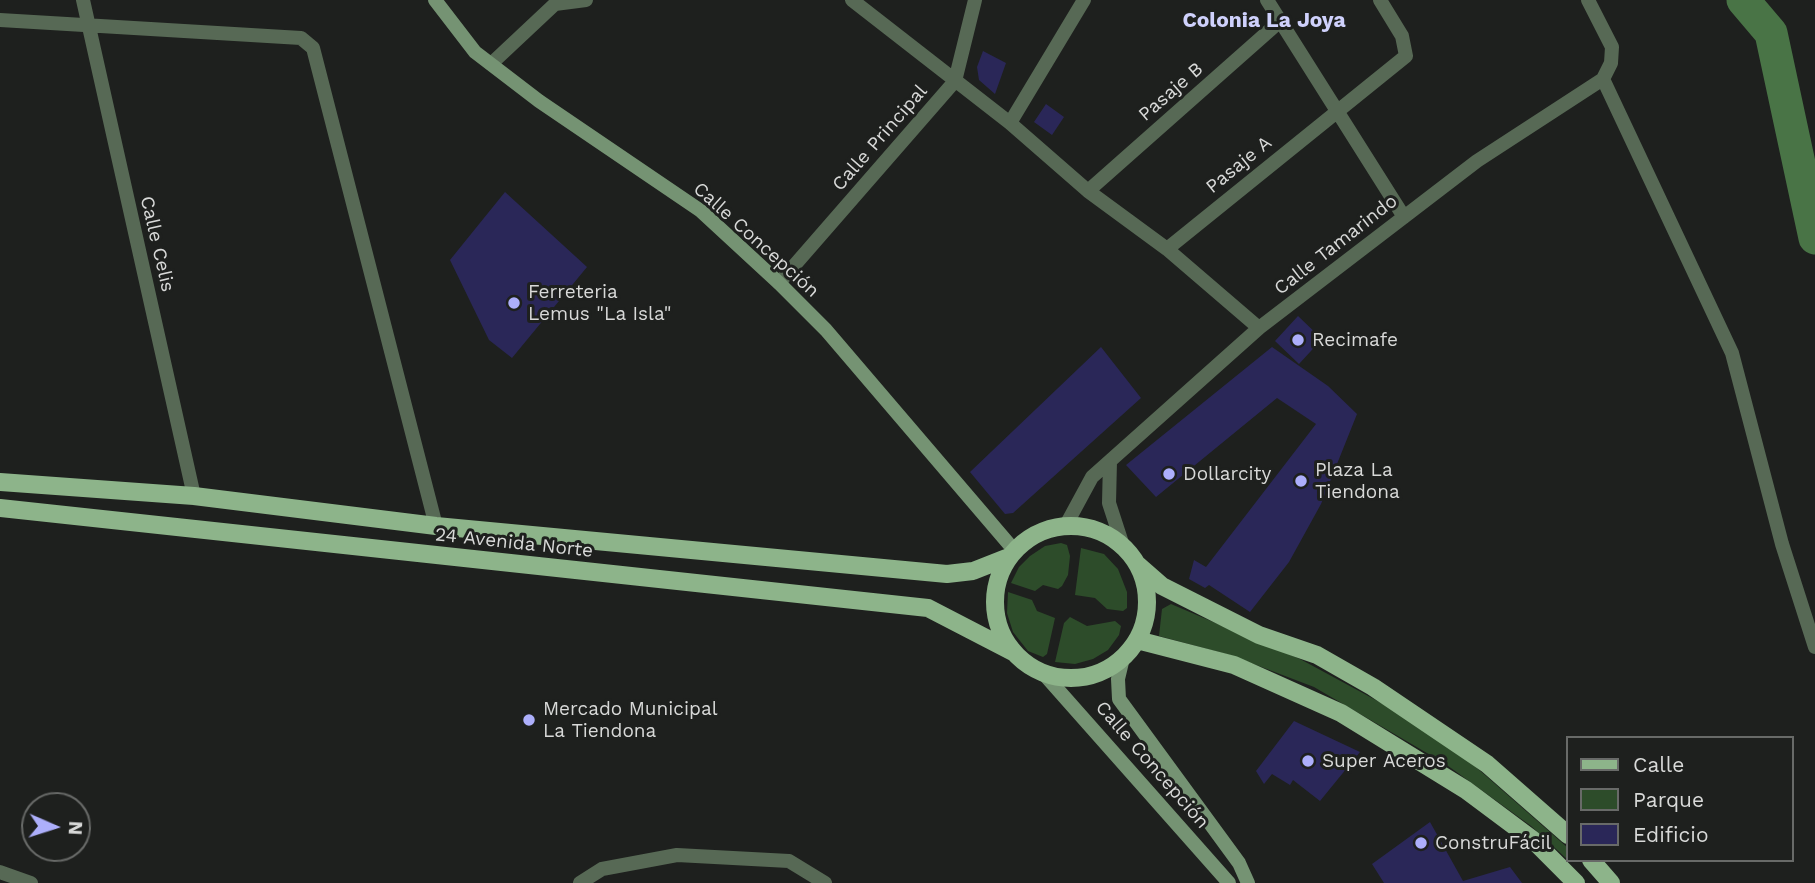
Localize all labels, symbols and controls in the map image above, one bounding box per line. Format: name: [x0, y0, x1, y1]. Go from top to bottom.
district label: Colonia La Joya: [1182, 8, 1346, 34]
street label: Pasaje B: [1134, 58, 1208, 126]
street label: Calle Principal: [828, 80, 932, 196]
street label: Pasaje A: [1201, 132, 1277, 198]
street label: Calle Concepción: [688, 178, 824, 302]
street label: Calle Tamarindo: [1270, 190, 1402, 300]
street label: Calle Celis: [135, 194, 179, 294]
place label: Ferreteria Lemus "La Isla": [528, 281, 671, 325]
marker: Ferreteria Lemus "La Isla": [506, 295, 522, 311]
place label: Recimafe: [1312, 329, 1398, 351]
marker: Recimafe: [1290, 332, 1306, 348]
place label: Plaza La Tiendona: [1315, 459, 1400, 503]
place label: Dollarcity: [1183, 463, 1271, 485]
marker: Dollarcity: [1161, 466, 1177, 482]
marker: Plaza La Tiendona: [1293, 473, 1309, 489]
street label: 24 Avenida Norte: [434, 523, 594, 563]
street label: Calle Concepción: [1090, 697, 1214, 833]
place label: Mercado Municipal La Tiendona: [543, 698, 717, 742]
marker: Mercado Municipal La Tiendona: [521, 712, 537, 728]
legend: [1566, 736, 1794, 862]
place label: Super Aceros: [1322, 750, 1446, 772]
text: Calle: [1633, 752, 1684, 777]
marker: Super Aceros: [1300, 753, 1316, 769]
text: Parque: [1633, 787, 1704, 812]
north arrow: [21, 792, 91, 862]
text: N: [64, 820, 87, 836]
text: Edificio: [1633, 822, 1709, 847]
place label: ConstruFácil: [1435, 832, 1551, 854]
marker: ConstruFácil: [1413, 835, 1429, 851]

